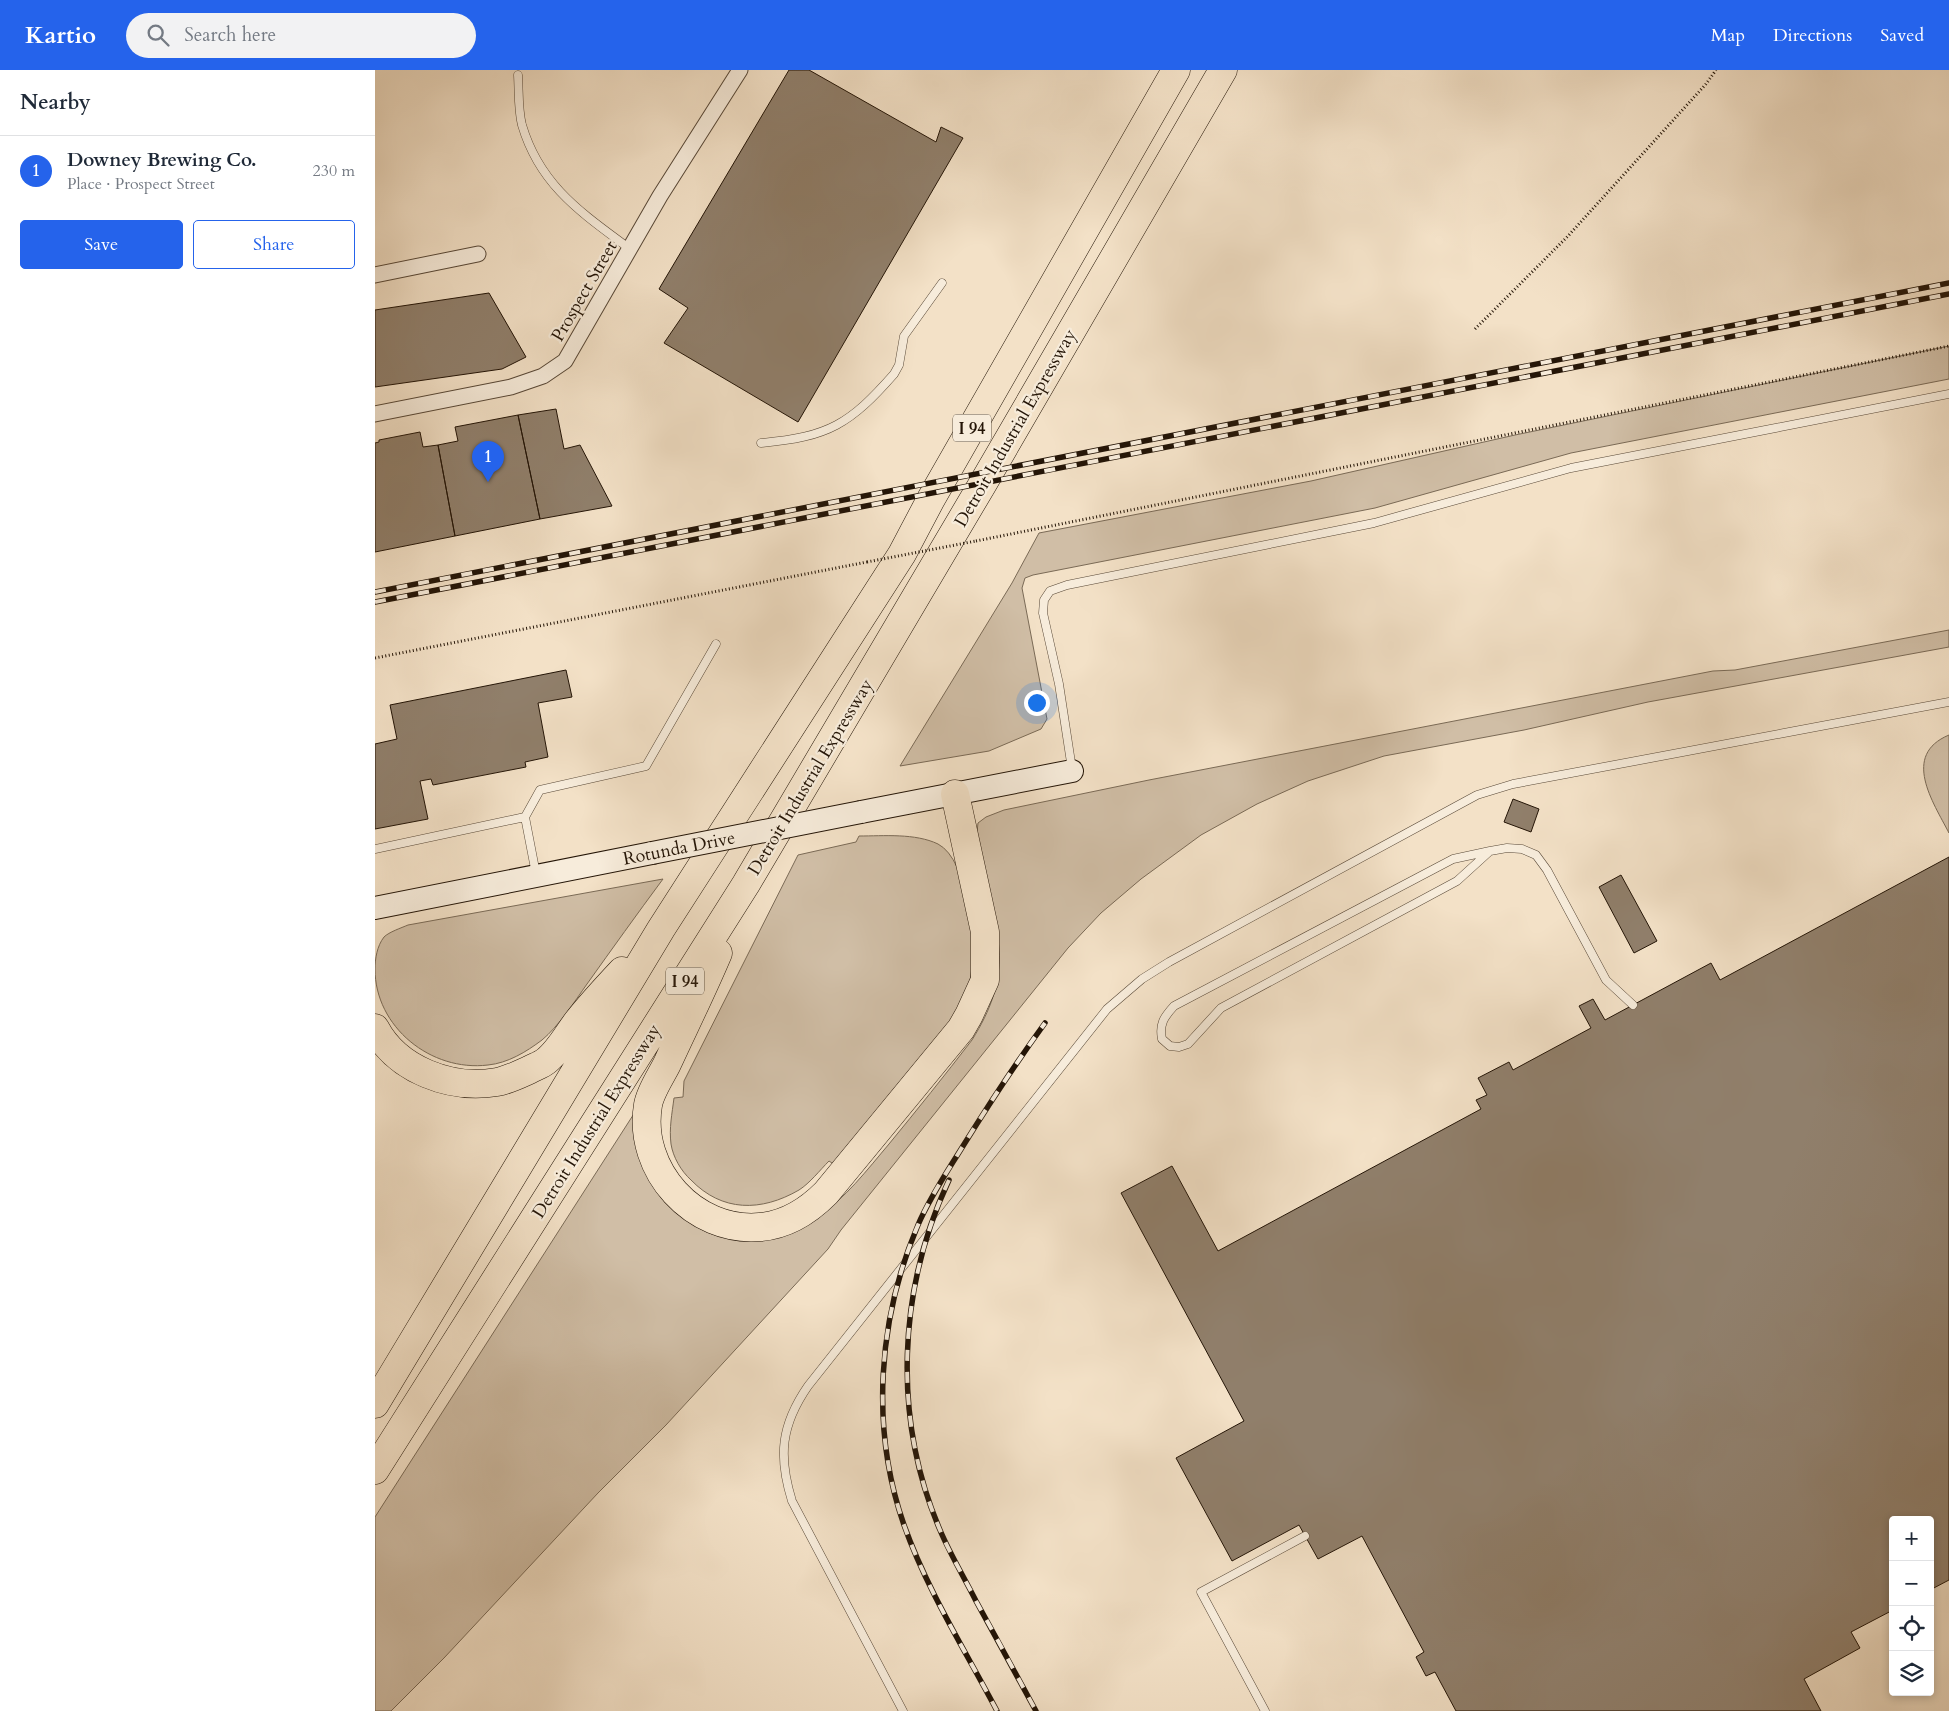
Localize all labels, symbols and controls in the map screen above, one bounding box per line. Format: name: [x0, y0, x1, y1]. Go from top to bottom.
search box: [126, 13, 476, 58]
text: Kartio: [25, 19, 96, 52]
icon: search: [144, 21, 172, 49]
text: Search here: [184, 22, 276, 48]
text: Map: [1711, 23, 1745, 48]
text: Directions: [1773, 23, 1852, 48]
text: Saved: [1880, 23, 1924, 48]
text: Nearby: [20, 88, 91, 117]
text: Downey Brewing Co.: [67, 147, 256, 173]
text: 1: [32, 160, 40, 182]
text: 230 m: [313, 160, 355, 182]
text: Place · Prospect Street: [67, 173, 215, 195]
button: Save: [20, 220, 183, 269]
button: Share: [193, 220, 355, 269]
street label: Prospect Street: [545, 236, 624, 346]
street label: Detroit Industrial Expressway: [948, 324, 1083, 532]
road number: I 94: [953, 414, 991, 442]
pin: 1: [472, 441, 504, 482]
street label: Detroit Industrial Expressway: [742, 674, 879, 880]
your location: [1024, 690, 1050, 716]
street label: Rotunda Drive: [621, 825, 737, 872]
road number: I 94: [666, 968, 704, 994]
street label: Detroit Industrial Expressway: [526, 1019, 667, 1223]
map controls: [1889, 1516, 1934, 1696]
button: +: [1889, 1516, 1934, 1561]
button: −: [1889, 1561, 1934, 1606]
button: locate: [1889, 1606, 1934, 1651]
button: layers: [1889, 1651, 1934, 1696]

